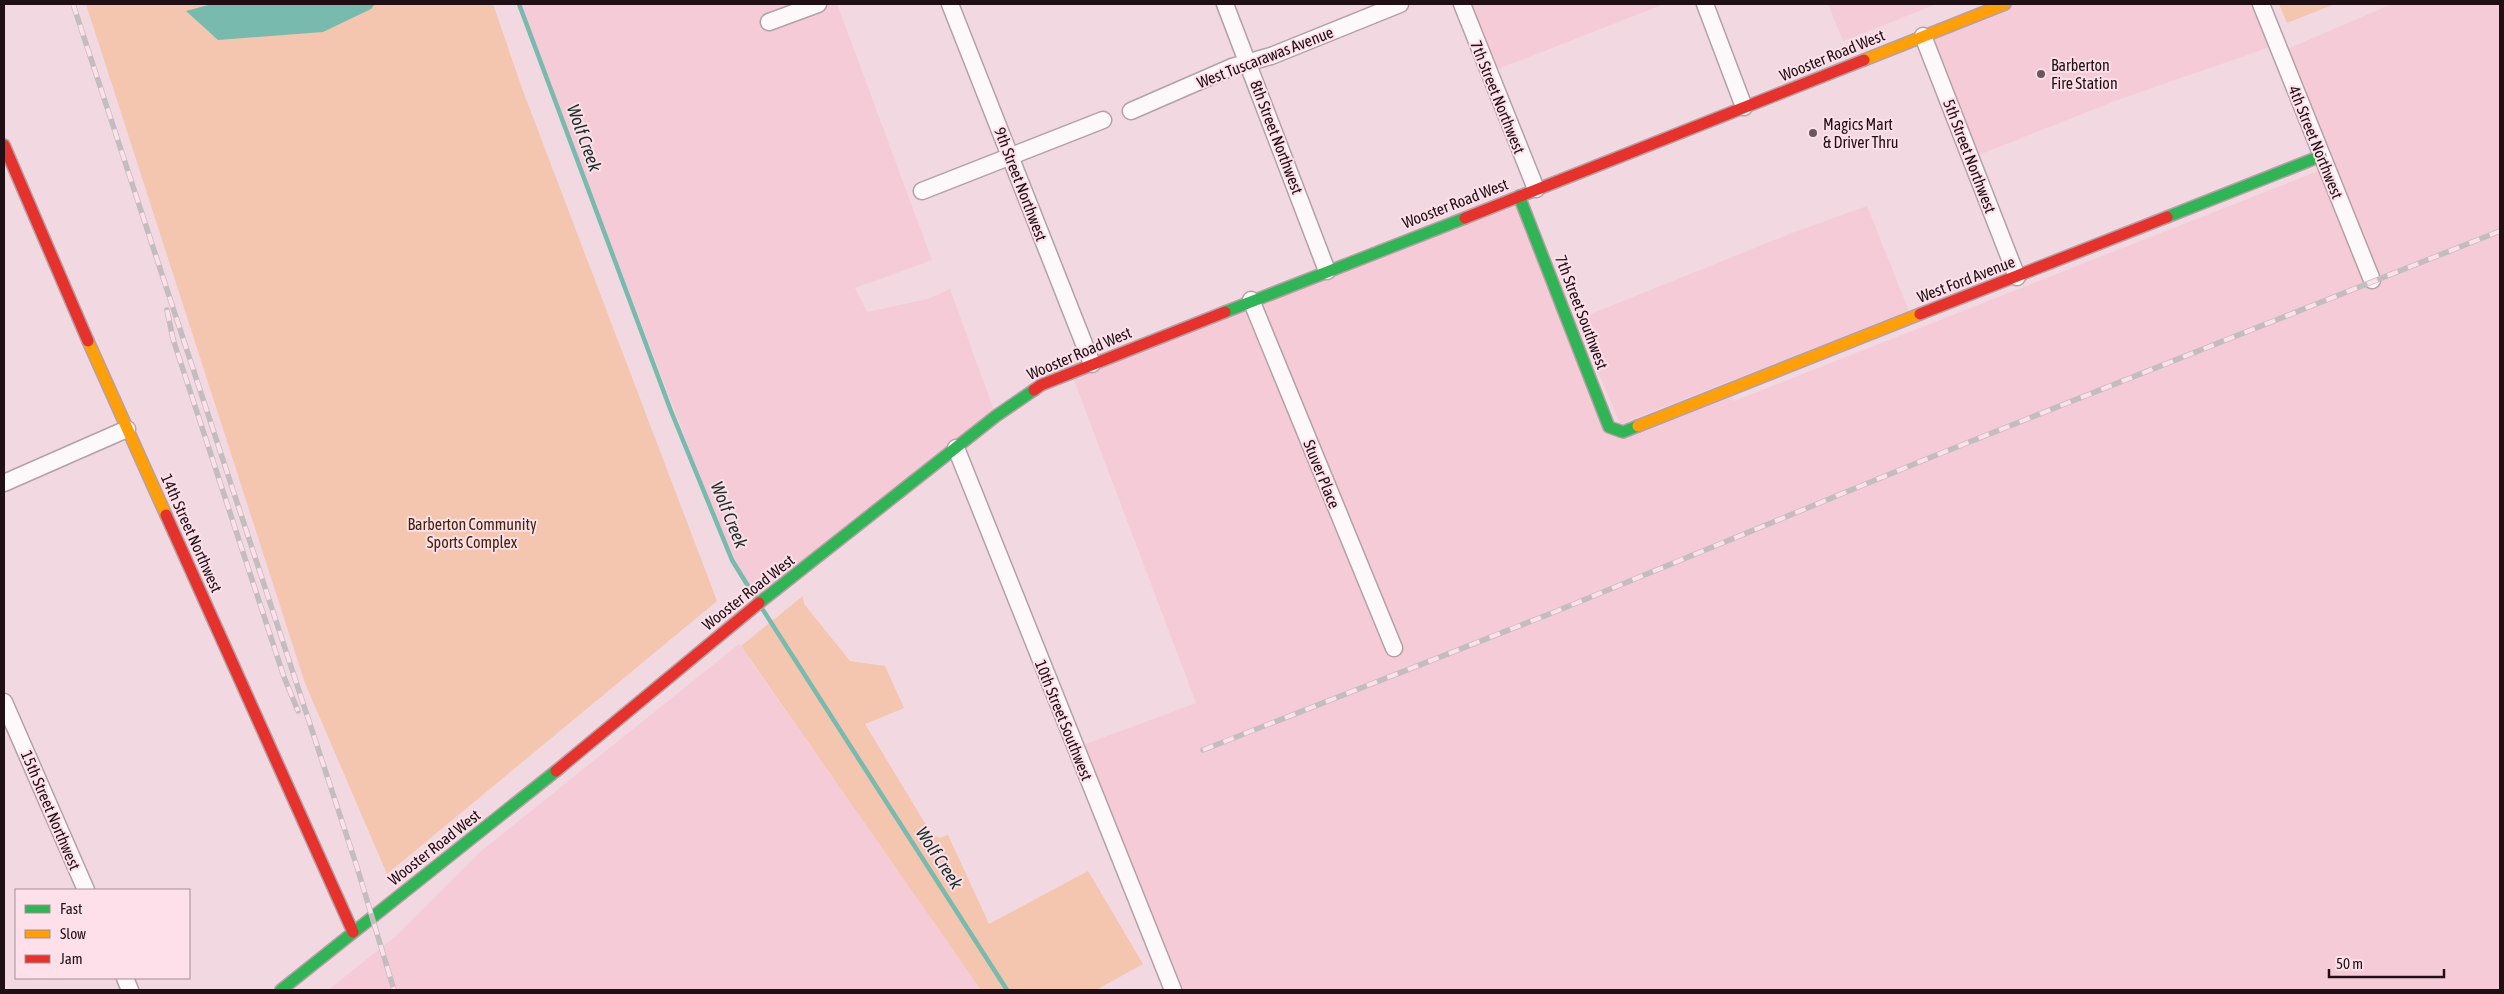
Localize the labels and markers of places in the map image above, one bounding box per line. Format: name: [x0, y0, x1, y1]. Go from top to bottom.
place label: Barberton Fire Station: [2051, 56, 2118, 92]
marker: Barberton Fire Station: [2035, 68, 2047, 80]
place label: Magics Mart & Driver Thru: [1823, 115, 1898, 151]
marker: Magics Mart & Driver Thru: [1807, 127, 1819, 139]

